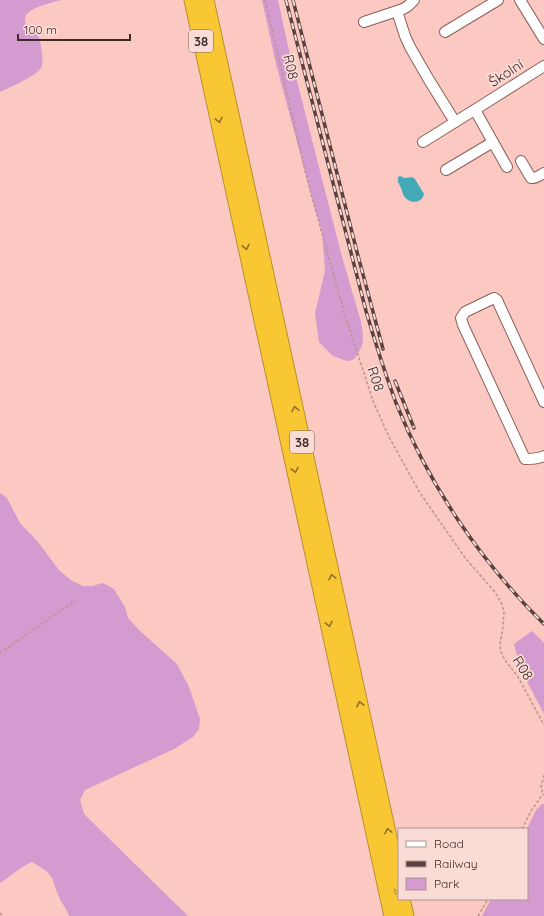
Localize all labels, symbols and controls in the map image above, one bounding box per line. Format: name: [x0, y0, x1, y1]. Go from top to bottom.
scale bar: [18, 16, 130, 42]
text: 100 m: [24, 22, 57, 37]
road number: 38: [189, 30, 213, 52]
street label: R08: [279, 53, 303, 81]
street label: Školní: [485, 55, 527, 91]
one-way arrow: [214, 117, 222, 123]
one-way arrow: [242, 244, 250, 250]
street label: R08: [364, 364, 388, 394]
one-way arrow: [292, 406, 300, 412]
road number: 38: [290, 431, 314, 453]
one-way arrow: [290, 466, 298, 473]
one-way arrow: [329, 574, 337, 580]
one-way arrow: [324, 621, 332, 627]
street label: R08: [509, 652, 537, 684]
one-way arrow: [356, 701, 364, 707]
one-way arrow: [384, 828, 392, 834]
legend: [398, 828, 528, 900]
text: Road: [434, 836, 464, 851]
text: Railway: [434, 856, 478, 871]
text: Park: [434, 876, 459, 891]

